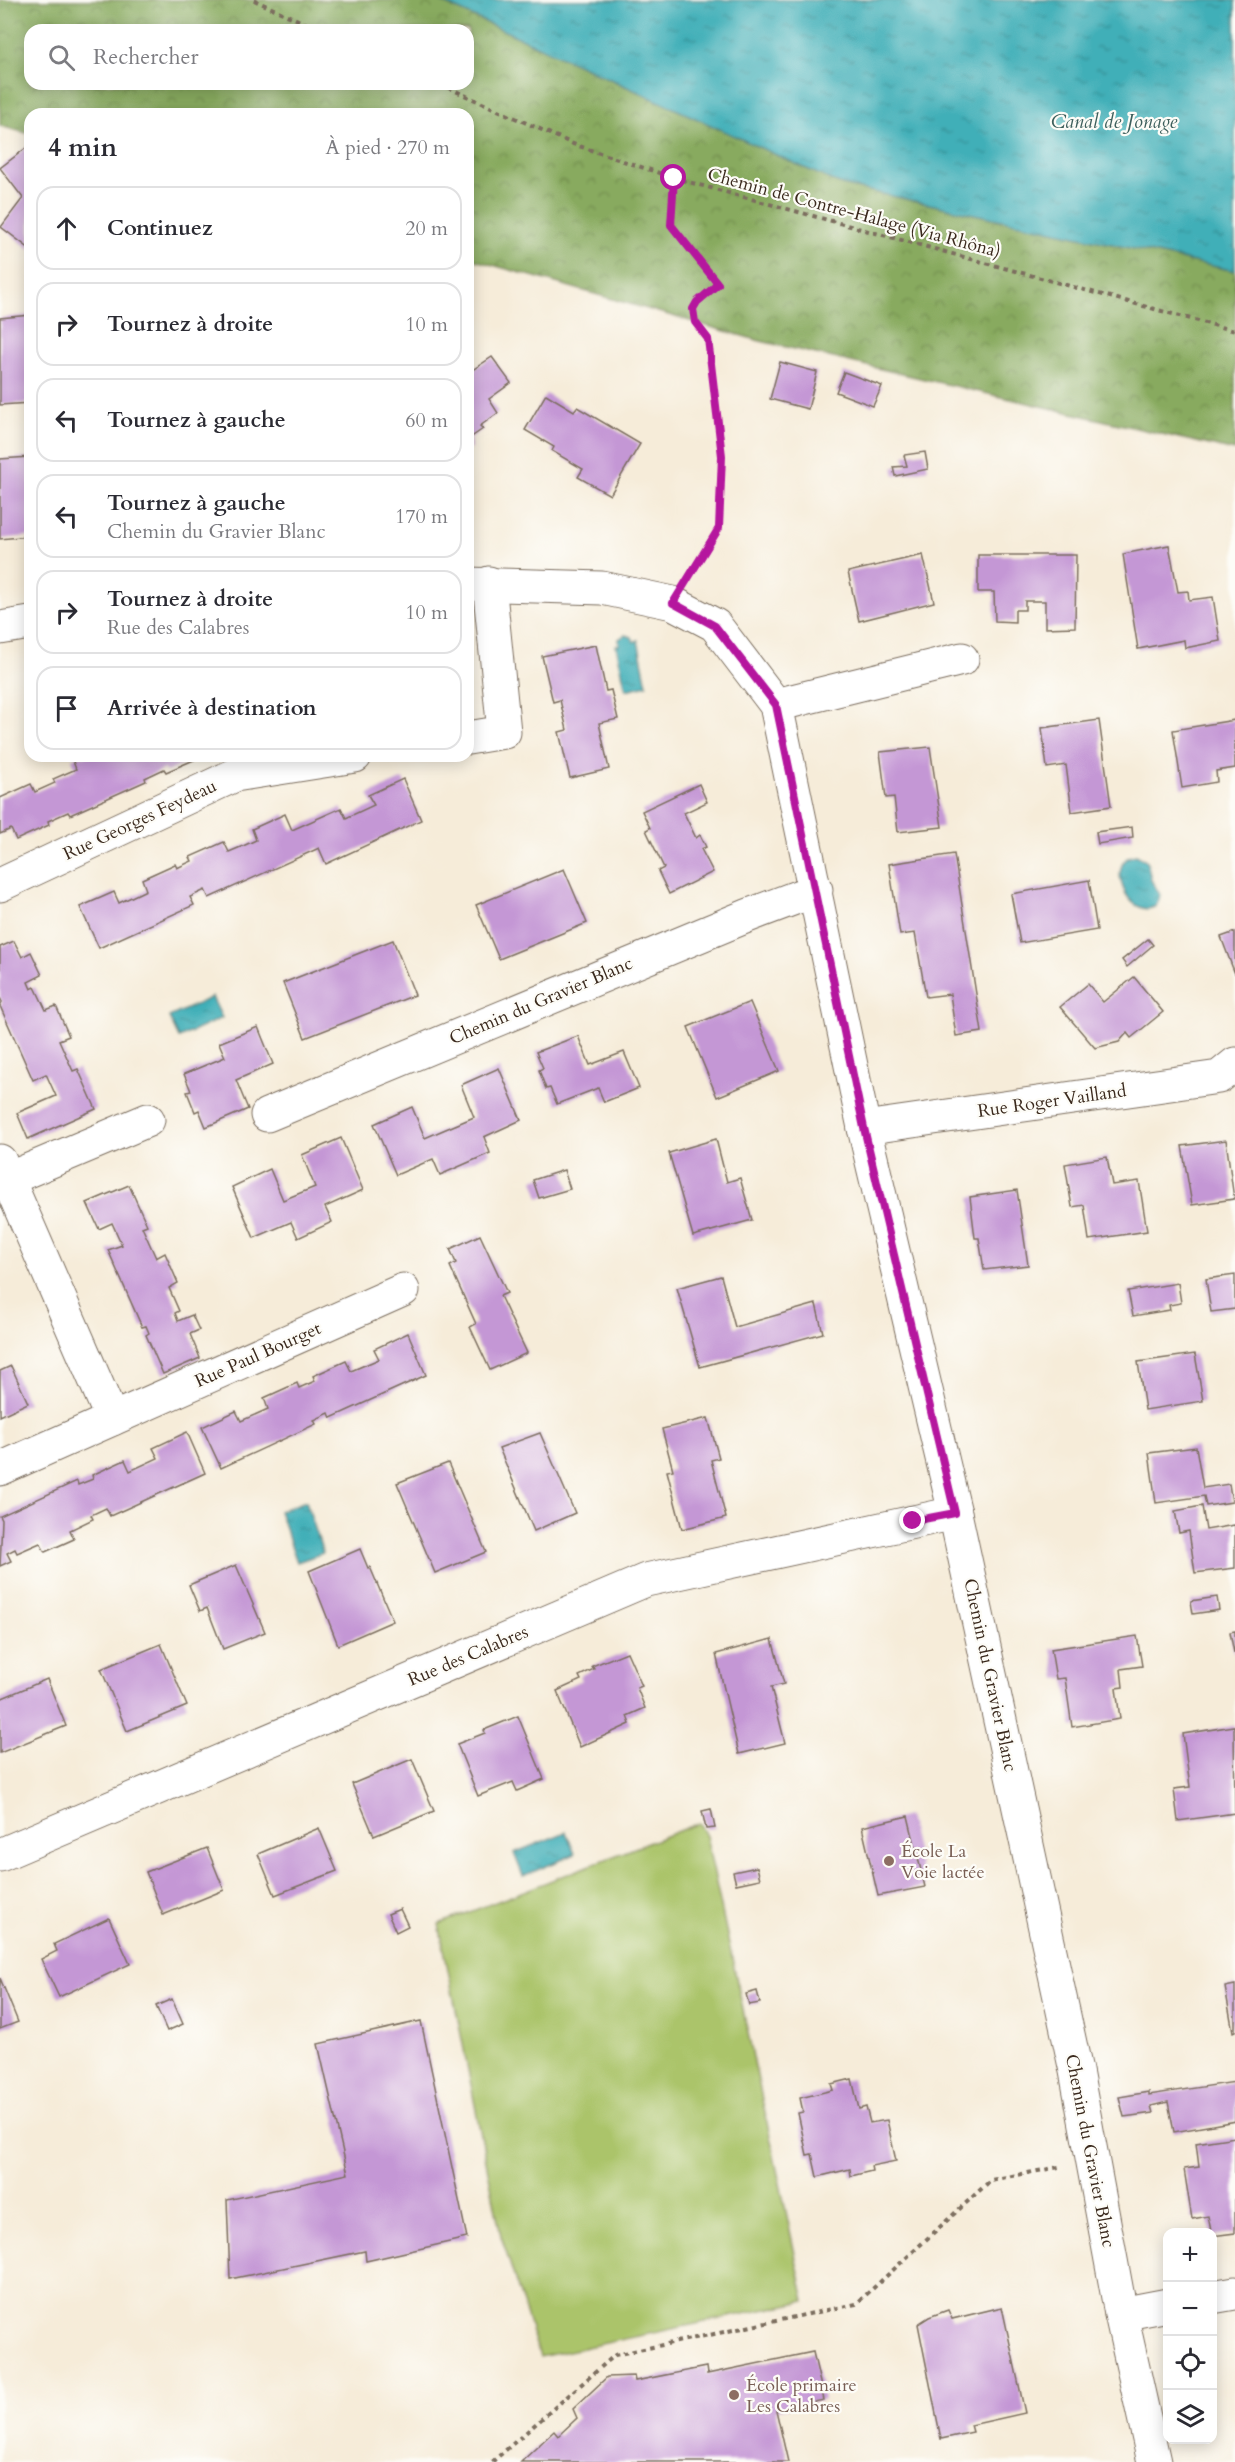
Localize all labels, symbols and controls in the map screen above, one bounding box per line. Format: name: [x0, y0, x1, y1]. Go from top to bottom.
search box: [24, 24, 474, 90]
icon: search: [45, 41, 78, 74]
text: Rechercher: [93, 42, 198, 72]
water label: Canal de Jonage: [1051, 108, 1178, 135]
text: 4 min: [48, 130, 117, 165]
text: À pied · 270 m: [326, 134, 450, 161]
street label: Chemin de Contre-Halage (Via Rhôna): [705, 162, 1003, 264]
route start: [660, 164, 686, 190]
icon: ahead: [50, 212, 83, 245]
text: Continuez: [107, 213, 213, 243]
text: 20 m: [405, 215, 448, 242]
icon: right: [50, 308, 83, 341]
text: Tournez à droite: [107, 309, 273, 339]
text: 10 m: [405, 311, 448, 338]
icon: left: [50, 404, 83, 437]
text: Tournez à gauche: [107, 405, 286, 435]
text: 60 m: [405, 407, 448, 434]
text: Tournez à gauche: [107, 488, 286, 518]
icon: left: [50, 500, 83, 533]
text: 170 m: [395, 503, 448, 530]
text: Chemin du Gravier Blanc: [107, 518, 326, 545]
text: Tournez à droite: [107, 584, 273, 614]
icon: right: [50, 596, 83, 629]
text: 10 m: [405, 599, 448, 626]
text: Rue des Calabres: [107, 614, 250, 641]
icon: arrive: [50, 692, 83, 725]
text: Arrivée à destination: [107, 693, 317, 723]
street label: Rue Georges Feydeau: [59, 773, 221, 867]
street label: Chemin du Gravier Blanc: [446, 951, 636, 1051]
street label: Rue Roger Vailland: [976, 1078, 1128, 1124]
street label: Rue Paul Bourget: [191, 1316, 325, 1394]
route end: [899, 1507, 925, 1533]
street label: Chemin du Gravier Blanc: [957, 1576, 1023, 1774]
street label: Rue des Calabres: [404, 1619, 532, 1693]
place label: École La Voie lactée: [901, 1839, 985, 1885]
marker: École La Voie lactée: [882, 1854, 896, 1868]
street label: Chemin du Gravier Blanc: [1059, 2052, 1121, 2250]
map controls: [1163, 2228, 1217, 2444]
button: +: [1163, 2228, 1217, 2282]
button: −: [1163, 2282, 1217, 2336]
button: locate: [1163, 2336, 1217, 2390]
place label: École primaire Les Calabres: [746, 2373, 857, 2419]
marker: École primaire Les Calabres: [727, 2388, 741, 2402]
button: layers: [1163, 2390, 1217, 2444]

